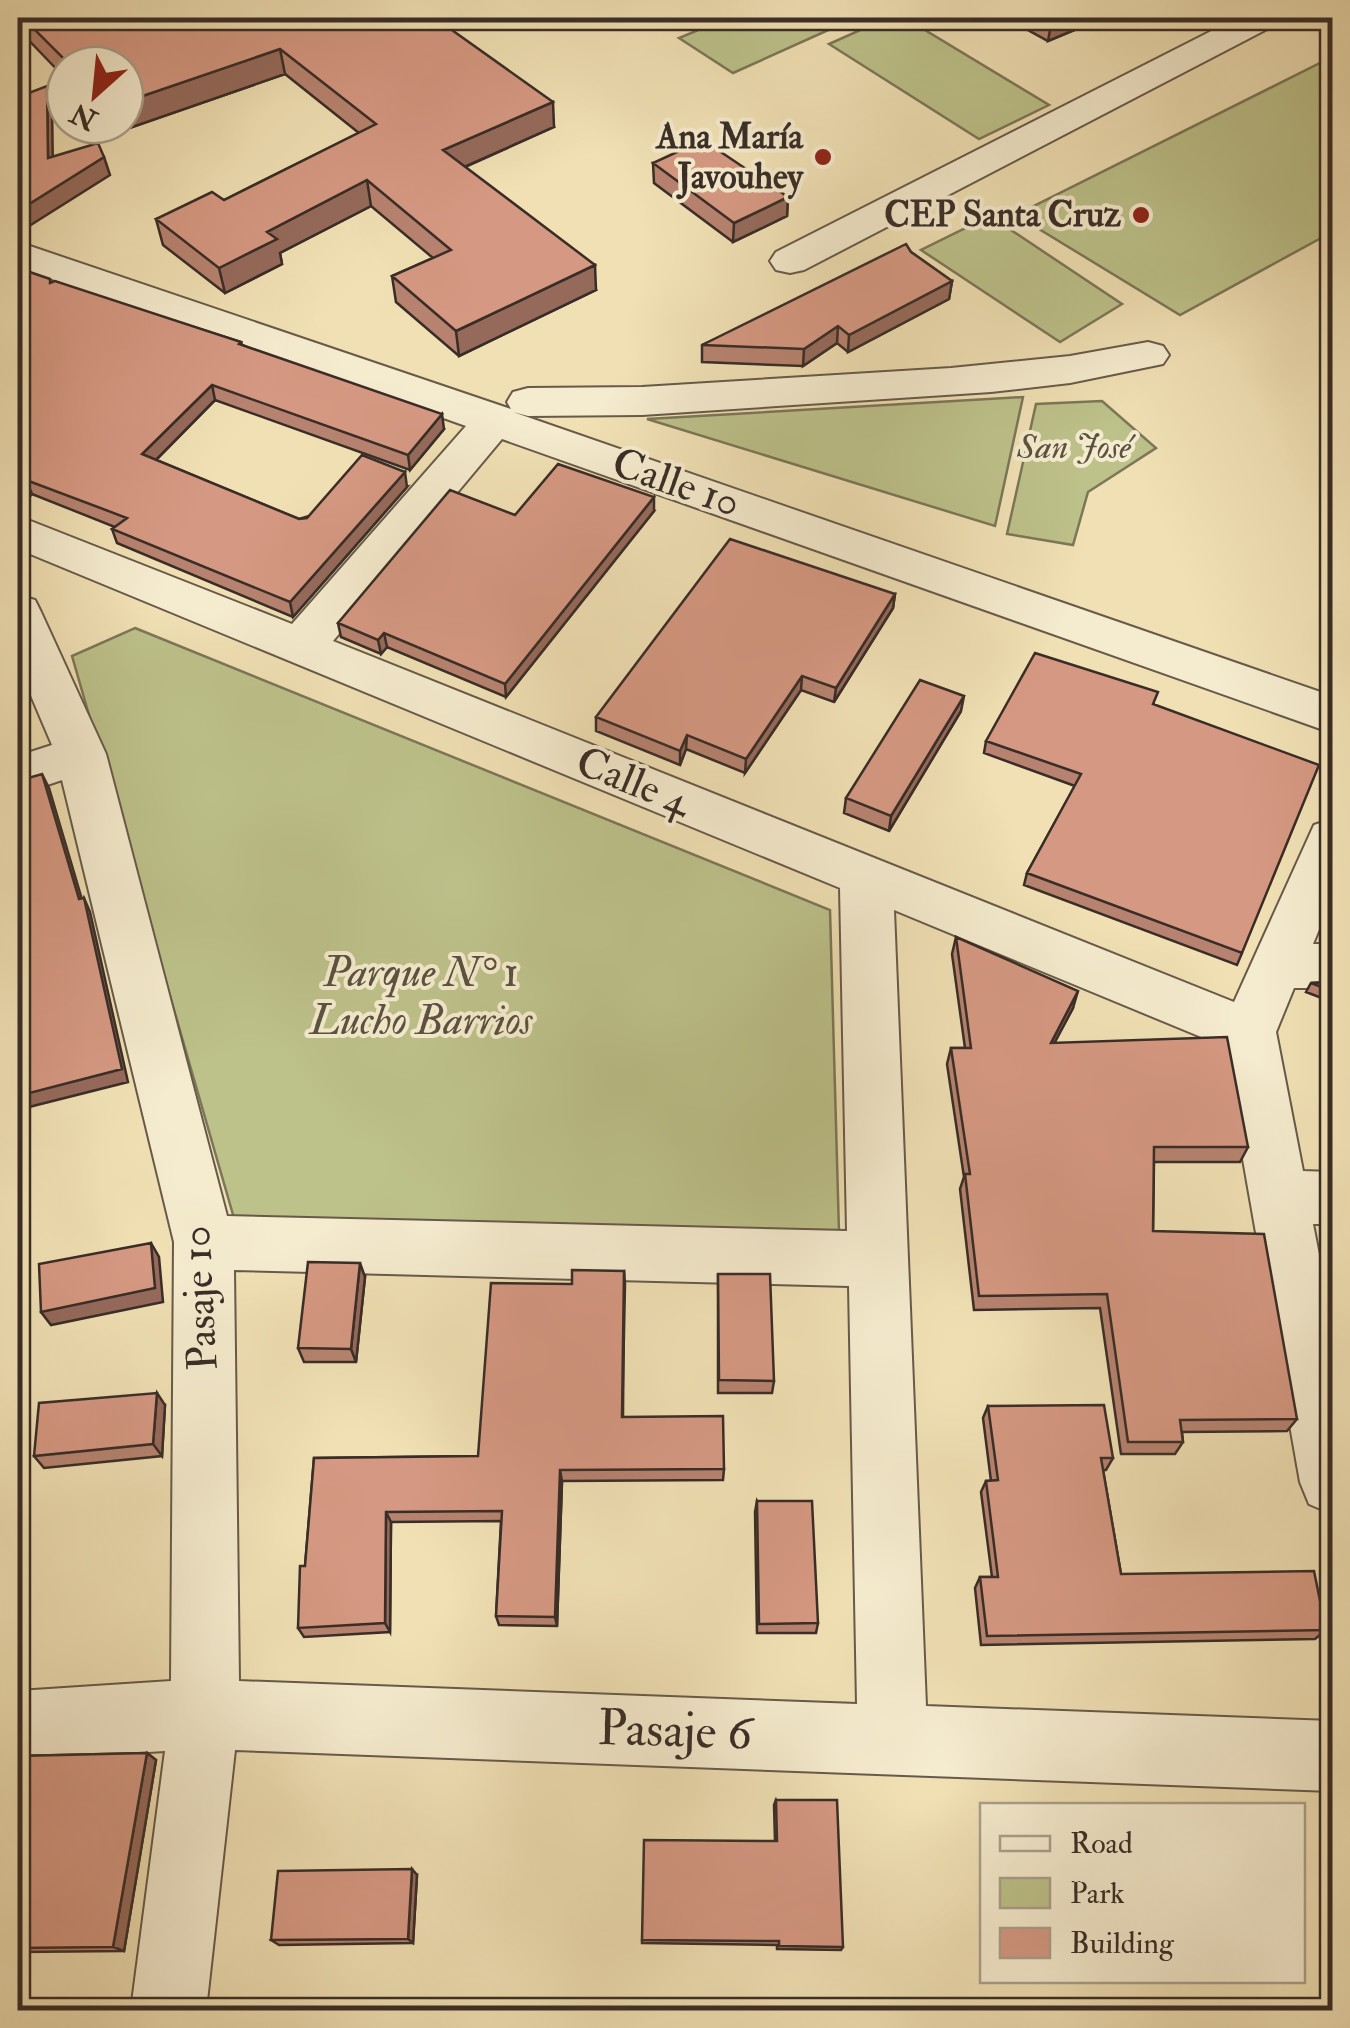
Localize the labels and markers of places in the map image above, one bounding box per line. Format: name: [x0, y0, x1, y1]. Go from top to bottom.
place label: Ana María Javouhey: [654, 115, 805, 200]
marker: Ana María Javouhey: [812, 146, 834, 168]
place label: CEP Santa Cruz: [884, 193, 1121, 237]
marker: CEP Santa Cruz: [1130, 204, 1152, 226]

